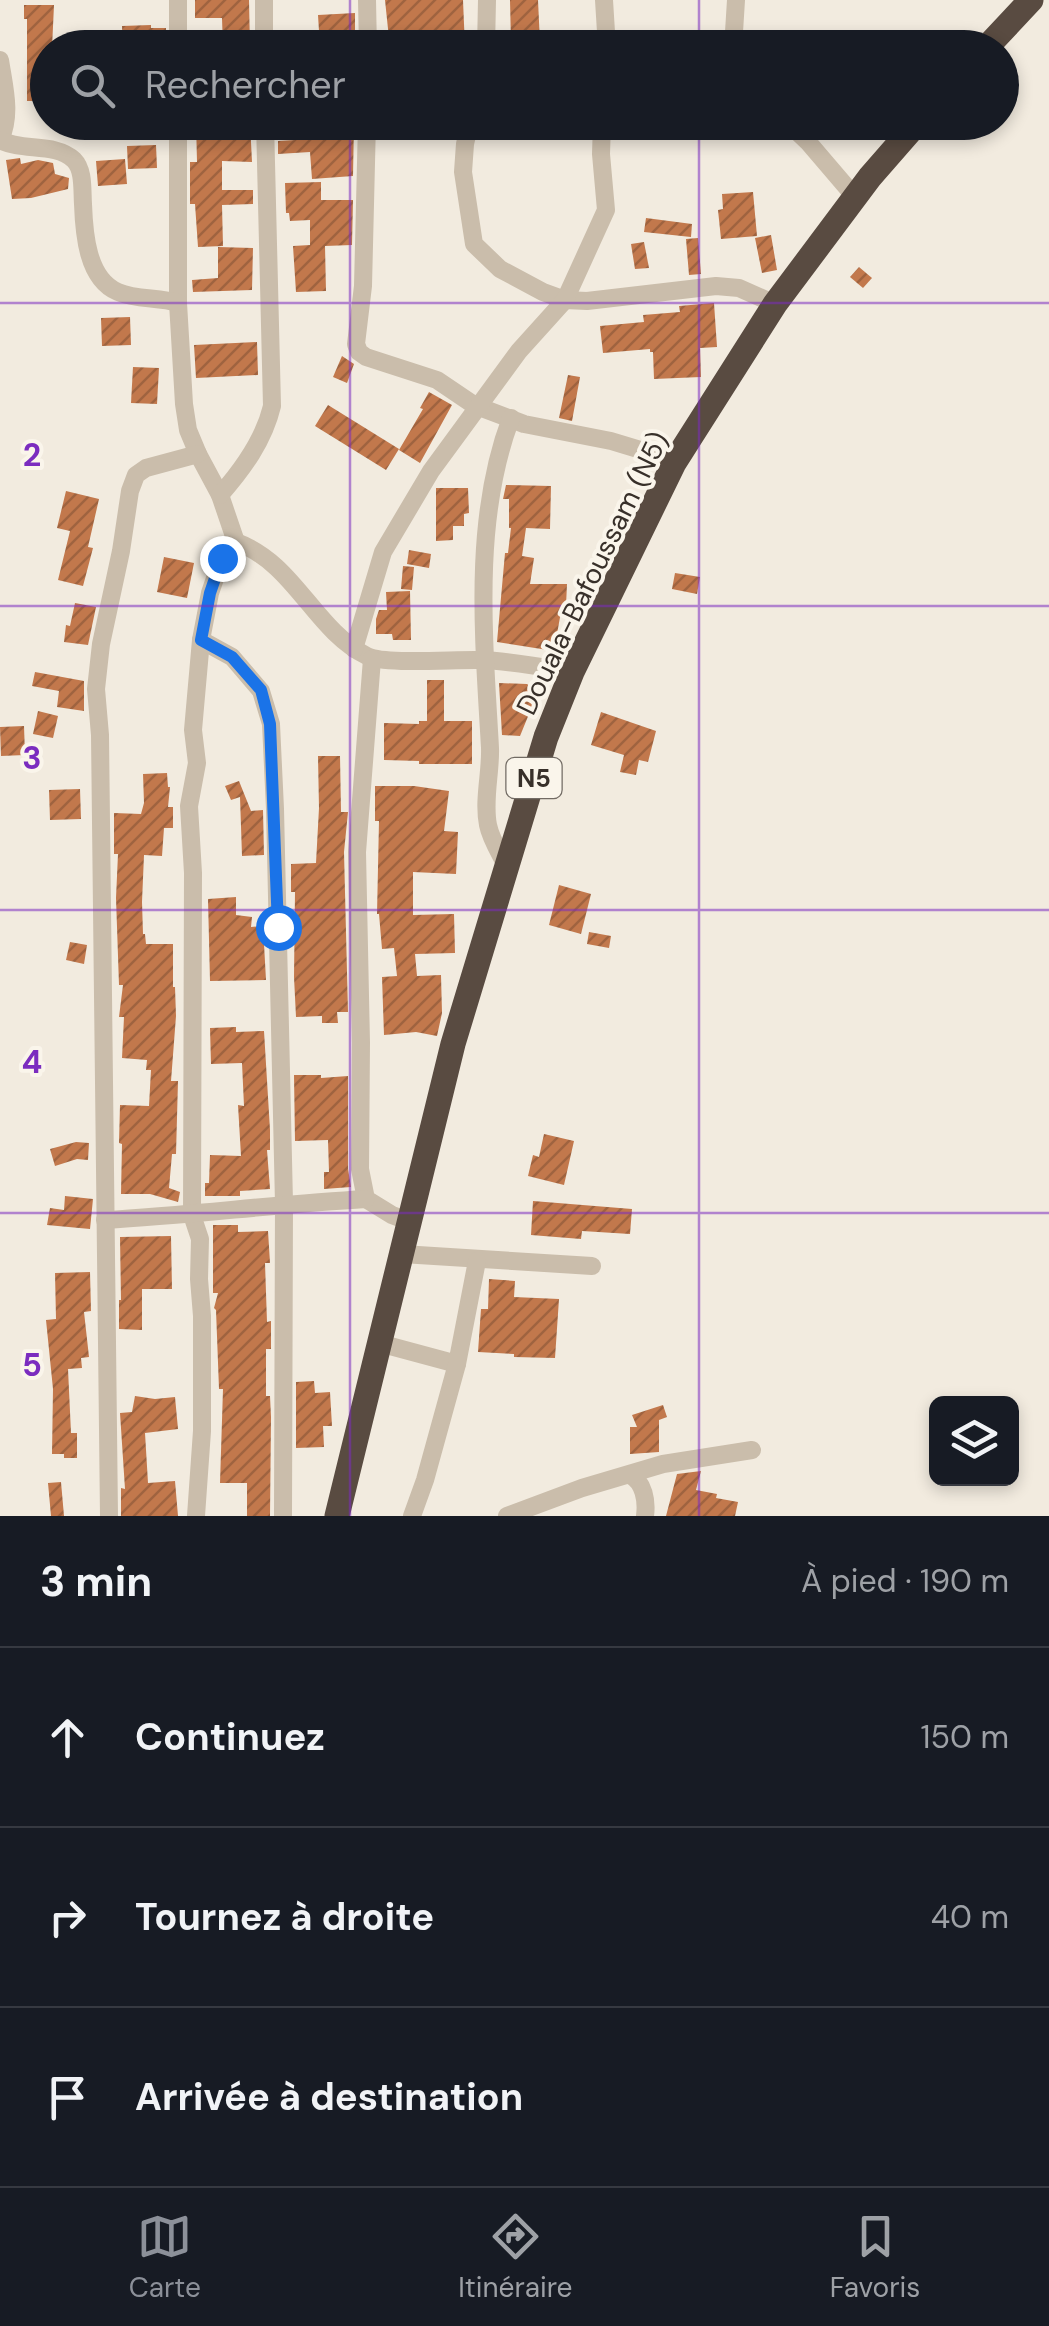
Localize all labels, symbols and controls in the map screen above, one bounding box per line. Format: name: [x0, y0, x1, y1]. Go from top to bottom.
search box: [30, 30, 1019, 140]
icon: search: [65, 58, 120, 113]
text: Rechercher: [145, 60, 346, 110]
street label: Douala-Bafoussam (N5): [508, 426, 677, 721]
text: 2: [23, 434, 41, 476]
route end: [200, 536, 246, 582]
text: 3: [22, 737, 42, 779]
road number: N5: [506, 758, 562, 798]
route start: [256, 905, 302, 951]
text: 4: [22, 1041, 42, 1083]
text: 5: [22, 1344, 42, 1386]
map controls: [929, 1396, 1019, 1486]
button: layers: [929, 1396, 1019, 1486]
text: 3 min: [40, 1554, 152, 1609]
text: À pied · 190 m: [801, 1560, 1009, 1602]
icon: ahead: [40, 1710, 95, 1765]
text: Continuez: [135, 1712, 325, 1762]
text: 150 m: [921, 1716, 1009, 1758]
icon: right: [40, 1890, 95, 1945]
text: Tournez à droite: [135, 1892, 434, 1942]
text: 40 m: [931, 1896, 1009, 1938]
icon: arrive: [40, 2070, 95, 2125]
text: Arrivée à destination: [135, 2072, 523, 2122]
tab: Carte: [129, 2209, 201, 2306]
tab: Itinéraire: [458, 2209, 572, 2306]
tab: Favoris: [830, 2209, 920, 2306]

